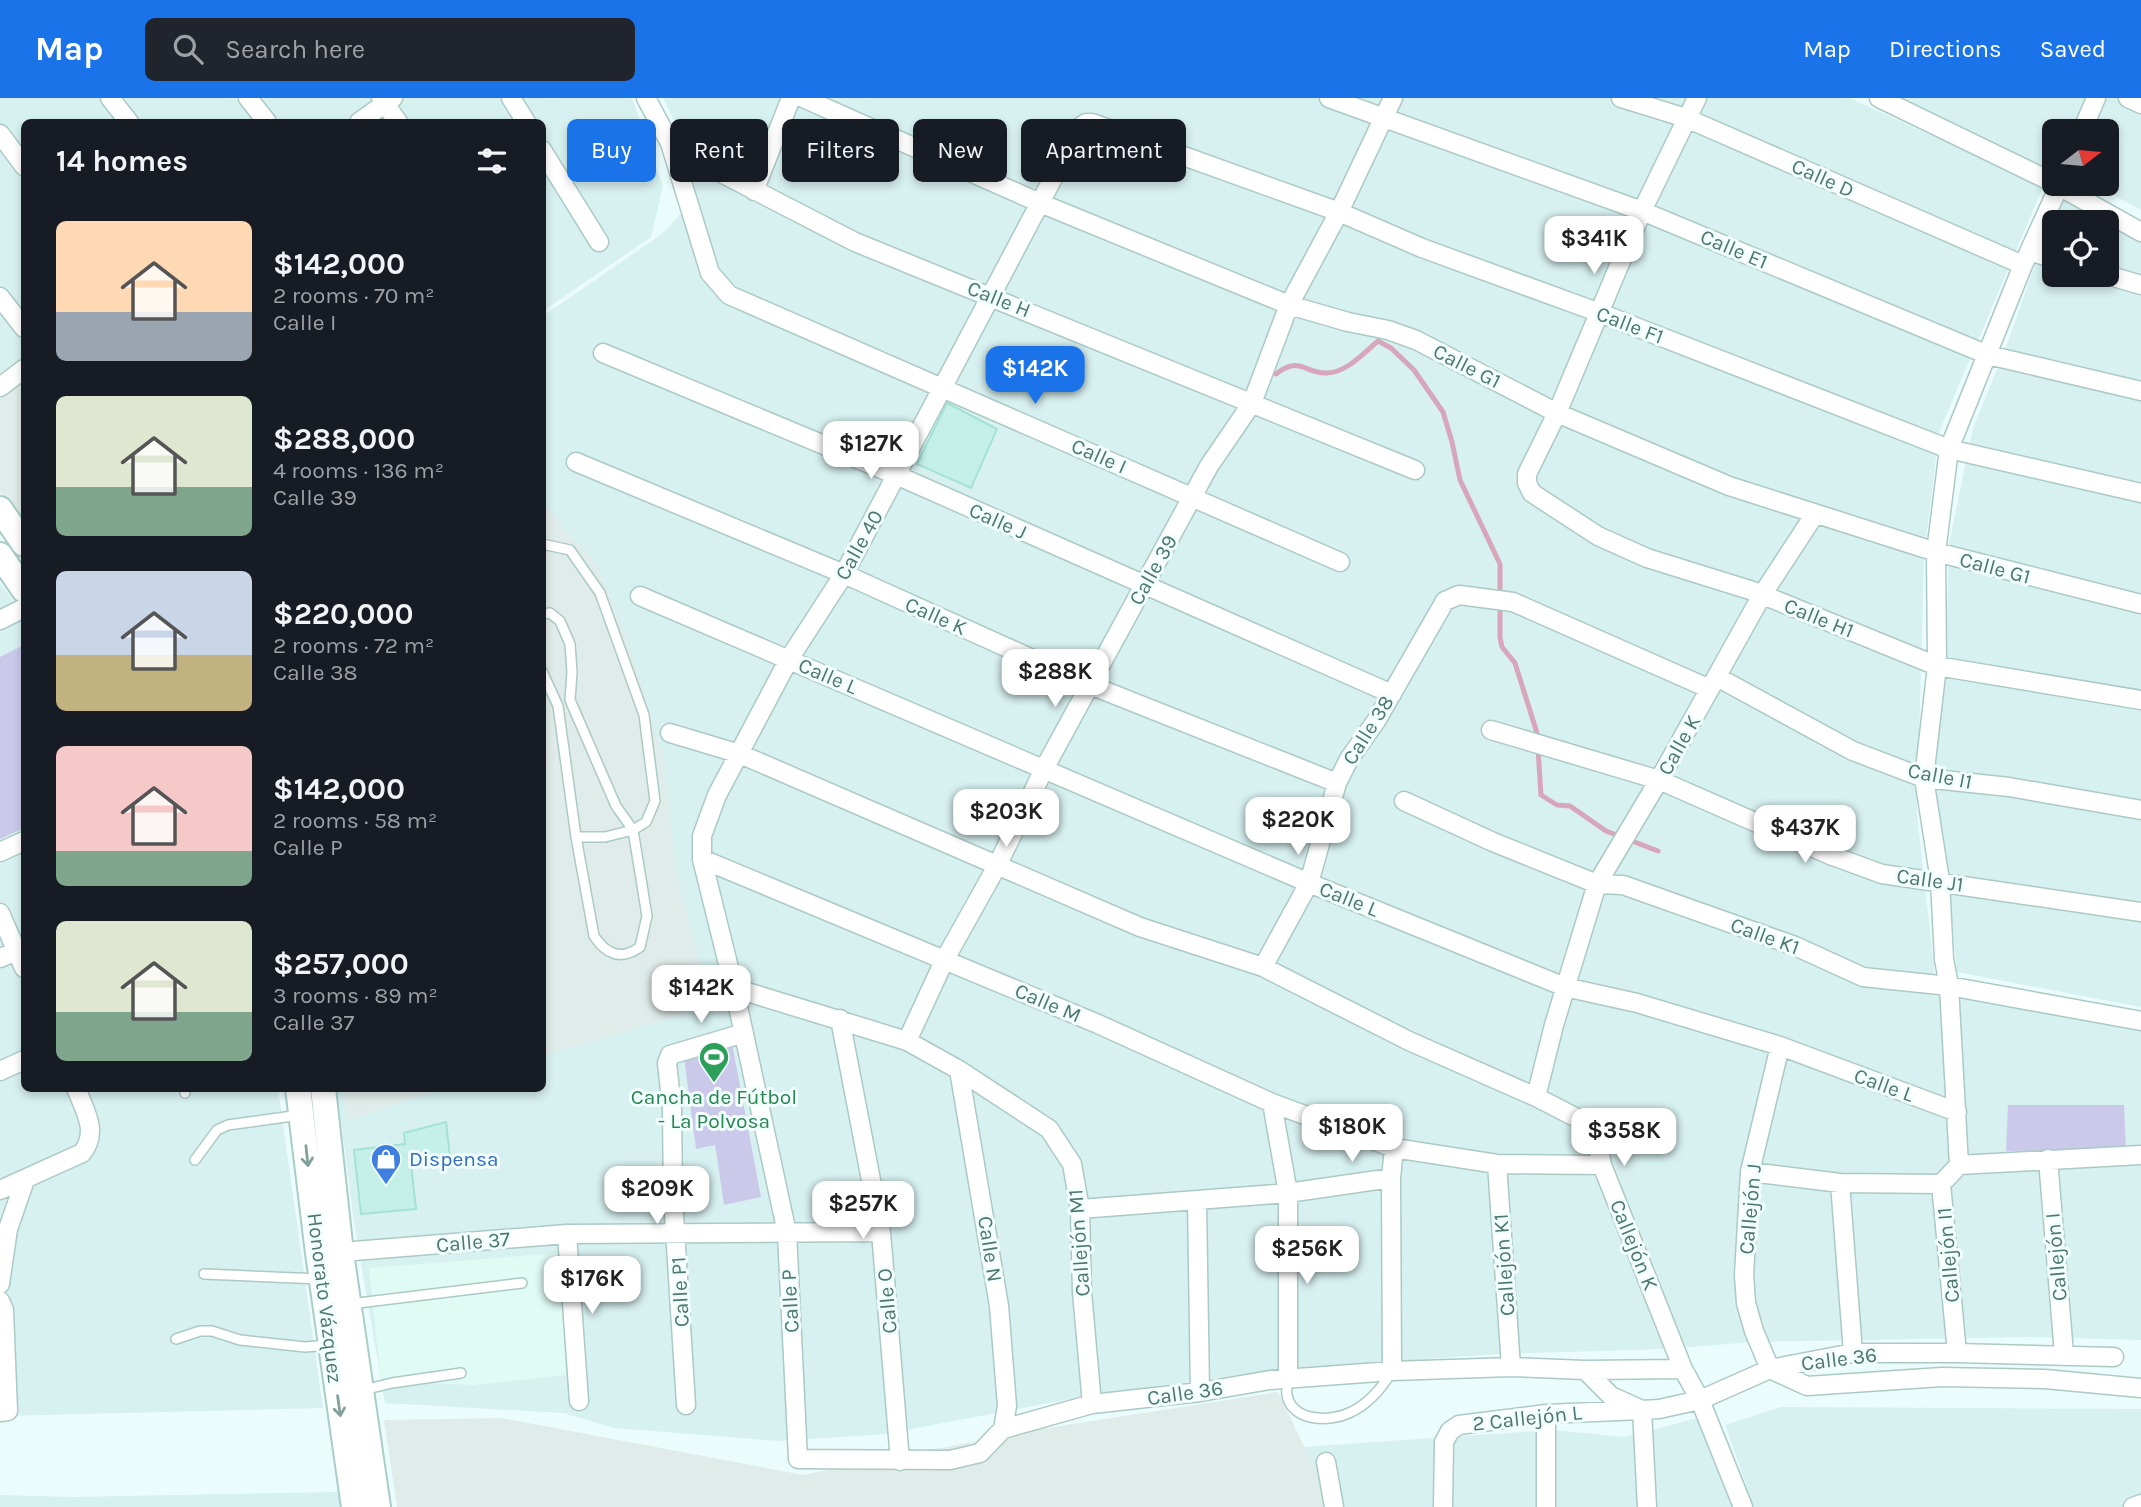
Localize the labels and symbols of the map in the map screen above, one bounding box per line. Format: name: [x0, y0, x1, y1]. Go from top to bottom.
north arrow: [2042, 119, 2119, 196]
street label: Calle D: [1788, 154, 1858, 202]
pin: $341K: [1545, 216, 1643, 276]
street label: Calle E1: [1697, 224, 1771, 274]
street label: Calle H: [964, 276, 1034, 322]
street label: Calle F1: [1593, 301, 1667, 349]
street label: Calle G1: [1429, 339, 1505, 393]
pin: $142K: [986, 346, 1084, 406]
pin: $127K: [822, 422, 920, 481]
street label: Calle I: [1068, 433, 1130, 479]
street label: Calle J: [966, 498, 1030, 544]
street label: Calle 40: [830, 506, 888, 584]
street label: Calle 39: [1124, 531, 1182, 609]
street label: Calle G1: [1957, 547, 2033, 589]
street label: Calle K: [902, 592, 971, 640]
street label: Calle H1: [1781, 593, 1857, 643]
pin: $288K: [1006, 650, 1104, 709]
street label: Calle L: [795, 653, 861, 699]
street label: Calle 38: [1337, 691, 1399, 769]
street label: Calle K: [1653, 711, 1705, 779]
street label: Calle I1: [1906, 758, 1974, 794]
pin: $203K: [957, 790, 1055, 849]
pin: $220K: [1249, 798, 1347, 857]
pin: $437K: [1756, 806, 1854, 865]
street label: Calle J1: [1895, 863, 1965, 897]
street label: Calle L: [1316, 876, 1382, 922]
street label: Calle K1: [1727, 912, 1803, 960]
pin: $142K: [652, 965, 750, 1025]
street label: Calle M: [1011, 978, 1085, 1028]
sports icon: Cancha de Fútbol - La Polvosa: [697, 1040, 731, 1084]
street label: Calle L: [1851, 1063, 1917, 1107]
place label: Cancha de Fútbol - La Polvosa: [631, 1085, 797, 1133]
pin: $180K: [1303, 1104, 1401, 1164]
pin: $358K: [1575, 1108, 1673, 1168]
shop icon: Dispensa: [369, 1142, 403, 1186]
one-way arrow: [300, 1144, 313, 1167]
place label: Dispensa: [409, 1147, 498, 1171]
street label: Callejón J: [1734, 1163, 1766, 1255]
pin: $209K: [608, 1166, 706, 1226]
pin: $257K: [814, 1182, 912, 1241]
street label: Callejón M1: [1063, 1189, 1095, 1297]
street label: Callejón K: [1605, 1196, 1663, 1294]
street label: Callejón I1: [1932, 1206, 1964, 1304]
street label: Honorato Vázquez: [303, 1211, 347, 1385]
street label: Callejón I: [2040, 1212, 2072, 1302]
street label: Callejón K1: [1488, 1213, 1520, 1317]
street label: Calle N: [973, 1214, 1007, 1284]
pin: $256K: [1258, 1226, 1356, 1286]
street label: Calle 37: [435, 1227, 511, 1257]
pin: $176K: [543, 1256, 641, 1316]
street label: Calle P1: [666, 1256, 694, 1328]
street label: Calle O: [872, 1267, 902, 1335]
street label: Calle P: [776, 1269, 804, 1333]
street label: Calle 36: [1800, 1342, 1878, 1376]
street label: Calle 36: [1146, 1376, 1224, 1410]
one-way arrow: [333, 1394, 346, 1417]
street label: 2 Callejón L: [1471, 1400, 1583, 1436]

